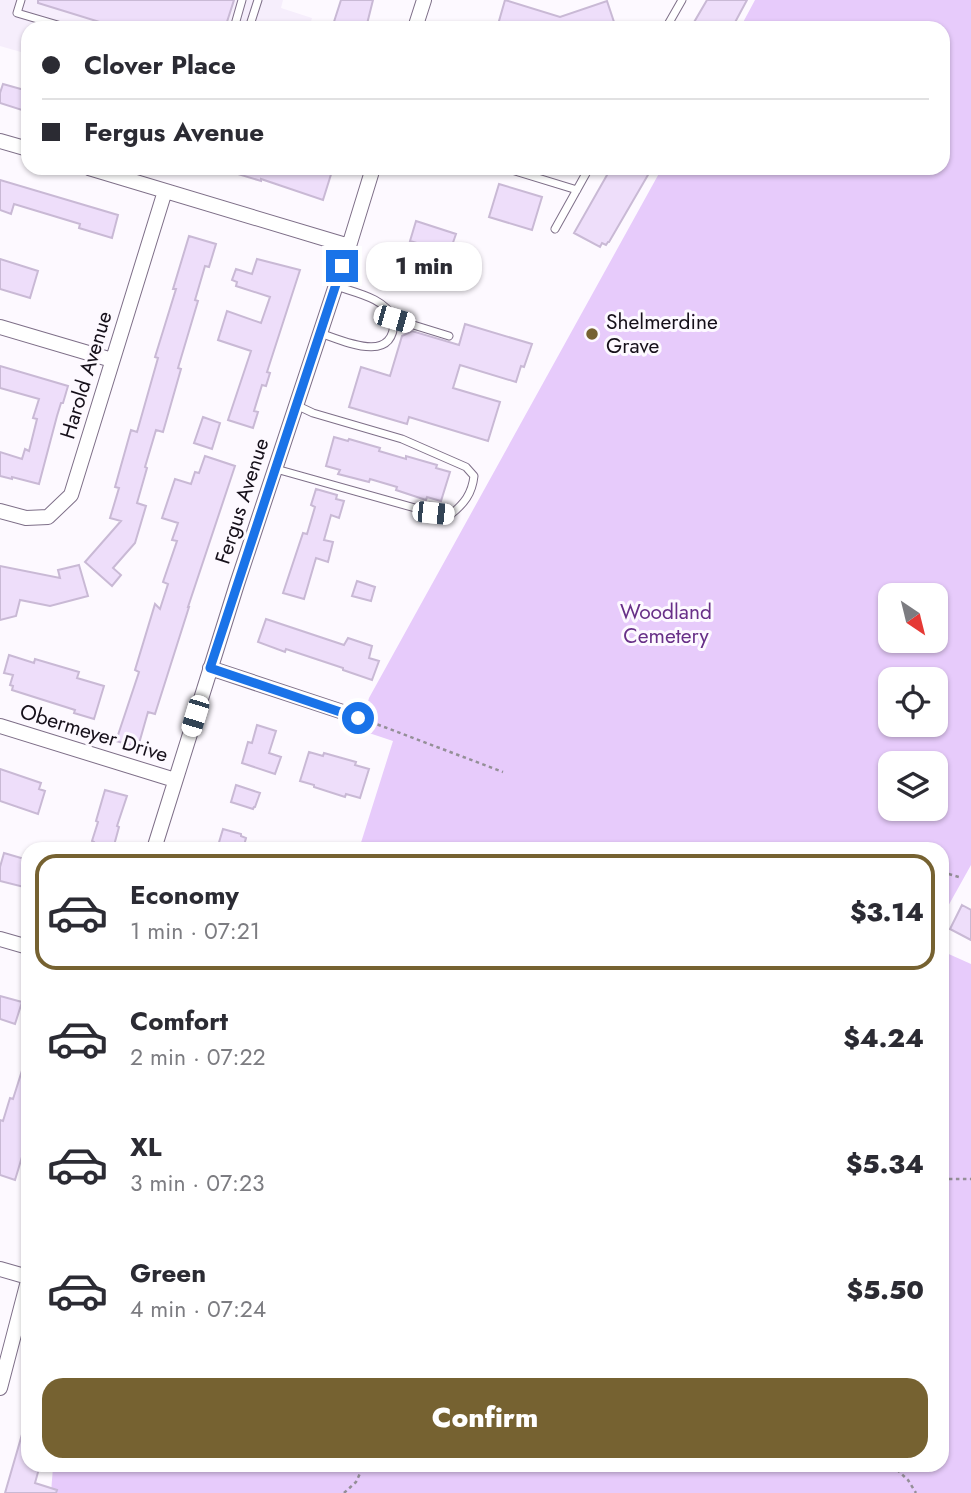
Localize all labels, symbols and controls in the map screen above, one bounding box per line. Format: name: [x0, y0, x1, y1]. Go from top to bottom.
text: Clover Place: [84, 46, 236, 84]
text: Fergus Avenue: [84, 113, 264, 151]
callout: 1 min: [366, 242, 482, 290]
text: 1 min: [395, 249, 453, 283]
route end: [326, 250, 358, 282]
car: [371, 303, 418, 335]
street label: Harold Avenue: [52, 307, 120, 443]
place label: Shelmerdine Grave: [606, 307, 718, 361]
marker: Shelmerdine Grave: [584, 326, 600, 342]
street label: Fergus Avenue: [208, 434, 277, 568]
car: [412, 500, 455, 526]
north arrow: [878, 583, 948, 653]
map controls: [878, 583, 948, 821]
park label: Woodland Cemetery: [620, 597, 712, 651]
button: locate: [878, 667, 948, 737]
car: [179, 693, 212, 739]
street label: Obermeyer Drive: [16, 696, 172, 770]
route start: [342, 702, 374, 734]
button: layers: [878, 751, 948, 821]
text: Economy: [130, 876, 239, 914]
icon: car: [46, 881, 109, 944]
text: $3.14: [850, 893, 924, 931]
text: 1 min · 07:21: [130, 914, 260, 948]
text: Comfort: [130, 1002, 228, 1040]
icon: car: [46, 1007, 109, 1070]
text: $4.24: [843, 1019, 924, 1057]
text: 2 min · 07:22: [130, 1040, 266, 1074]
text: XL: [130, 1128, 162, 1166]
icon: car: [46, 1133, 109, 1196]
text: $5.34: [846, 1145, 924, 1183]
text: 3 min · 07:23: [130, 1166, 265, 1200]
text: Green: [130, 1254, 206, 1292]
icon: car: [46, 1259, 109, 1322]
text: $5.50: [846, 1271, 924, 1309]
text: 4 min · 07:24: [130, 1292, 266, 1326]
button: Confirm: [42, 1378, 928, 1458]

